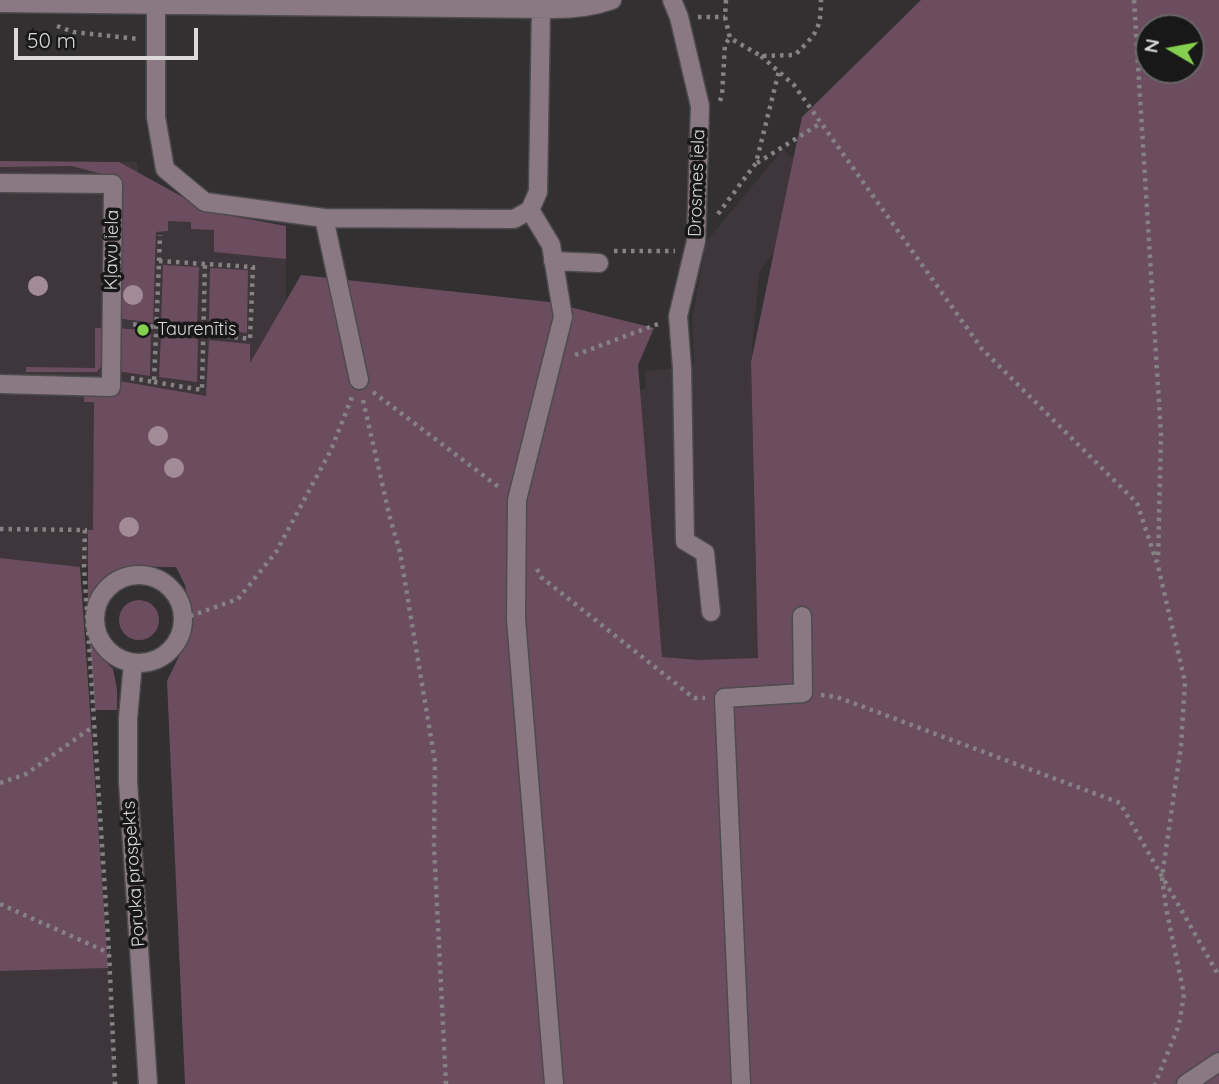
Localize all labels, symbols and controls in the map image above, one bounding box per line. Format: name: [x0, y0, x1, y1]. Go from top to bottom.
scale bar: [18, 14, 201, 58]
north arrow: [1135, 14, 1205, 84]
text: 50 m: [27, 27, 76, 53]
text: N: [1138, 37, 1164, 55]
street label: Drosmes iela: [684, 129, 710, 237]
street label: Kļavu iela: [100, 209, 124, 291]
place label: Taurenītis: [157, 319, 236, 341]
marker: Taurenītis: [135, 322, 151, 338]
street label: Poruka prospekts: [118, 800, 150, 948]

